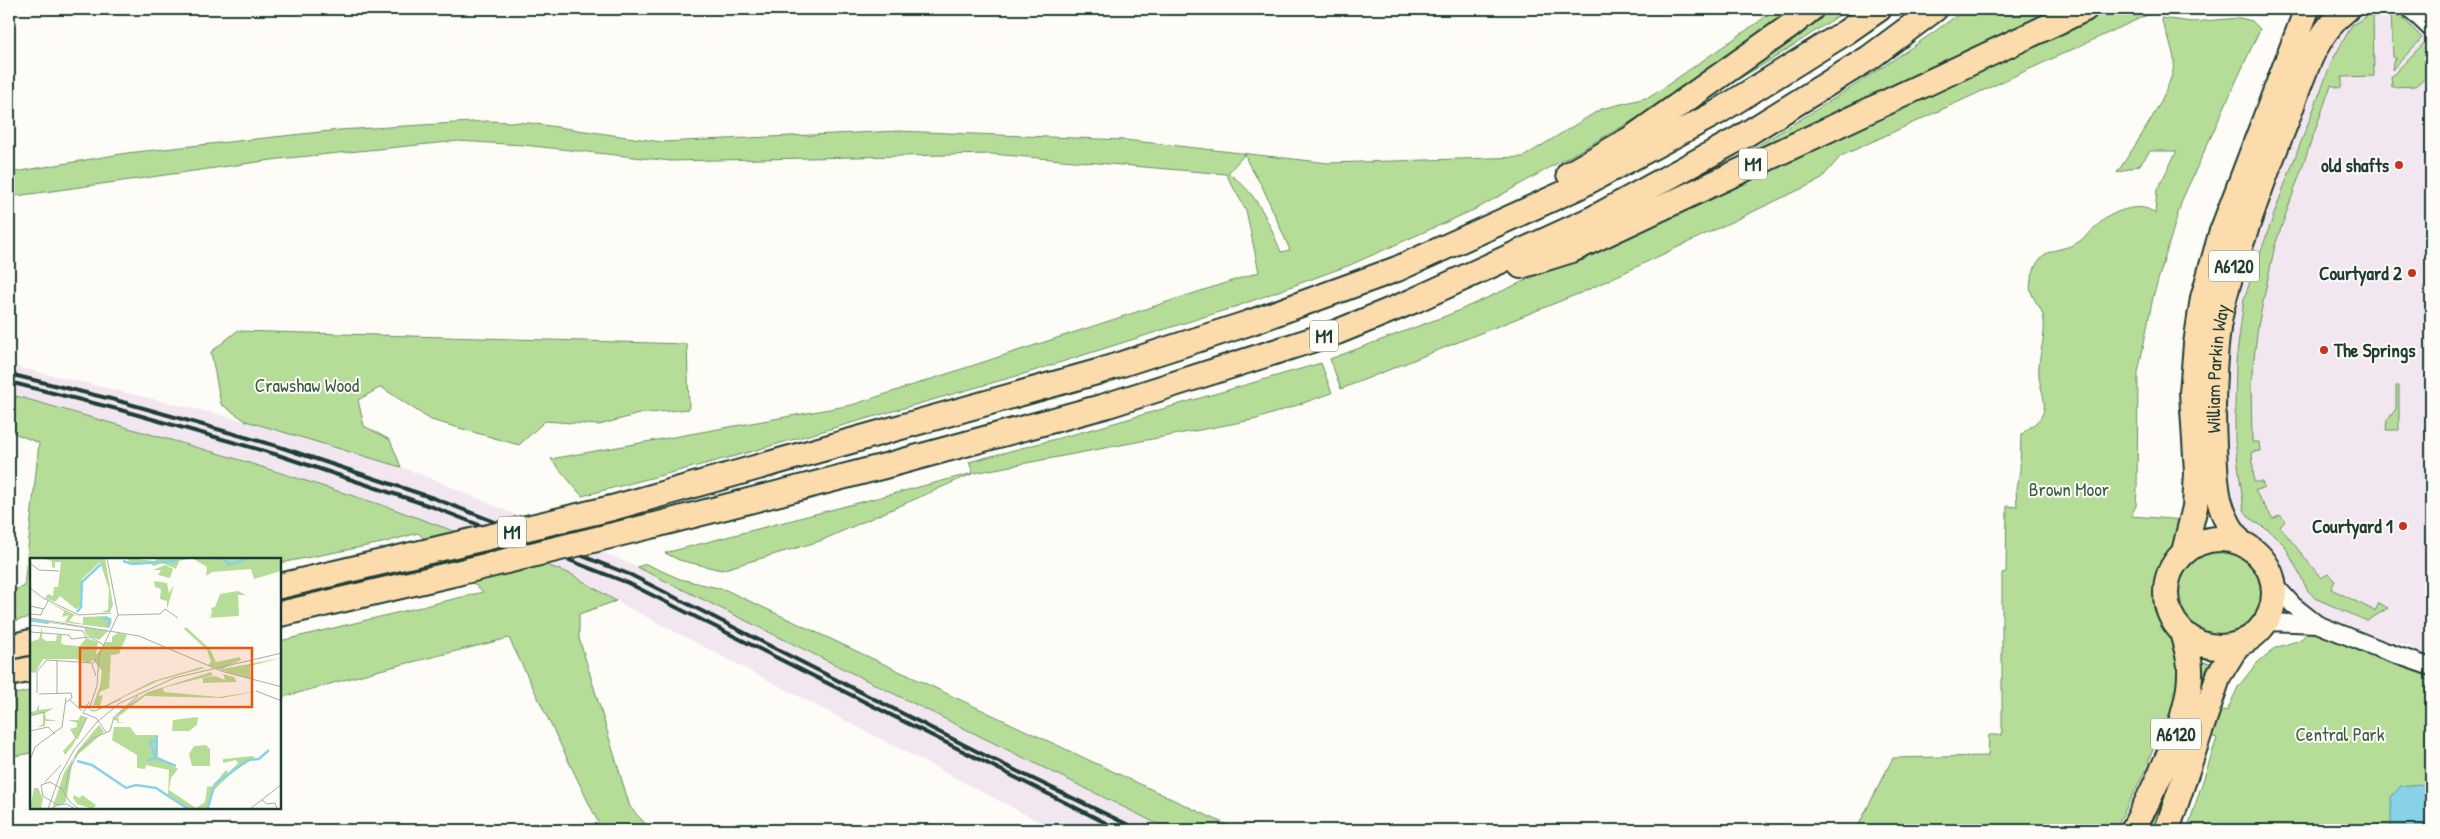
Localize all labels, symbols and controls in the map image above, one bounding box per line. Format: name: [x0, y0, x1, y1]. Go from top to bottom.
road number: M1: [1739, 148, 1767, 180]
place label: old shafts: [2321, 152, 2390, 178]
marker: old shafts: [2393, 159, 2405, 171]
road number: A6120: [2209, 250, 2259, 282]
place label: Courtyard 2: [2319, 260, 2402, 287]
marker: Courtyard 2: [2406, 267, 2418, 279]
street label: William Parkin Way: [2200, 302, 2235, 434]
road number: M1: [1310, 321, 1338, 352]
place label: The Springs: [2333, 337, 2416, 364]
marker: The Springs: [2318, 344, 2330, 356]
park label: Crawshaw Wood: [255, 372, 360, 398]
park label: Brown Moor: [2029, 476, 2110, 502]
place label: Courtyard 1: [2312, 513, 2393, 540]
road number: M1: [498, 516, 526, 548]
marker: Courtyard 1: [2397, 520, 2409, 532]
inset map: [30, 558, 281, 809]
road number: A6120: [2151, 719, 2201, 750]
park label: Central Park: [2295, 721, 2385, 747]

